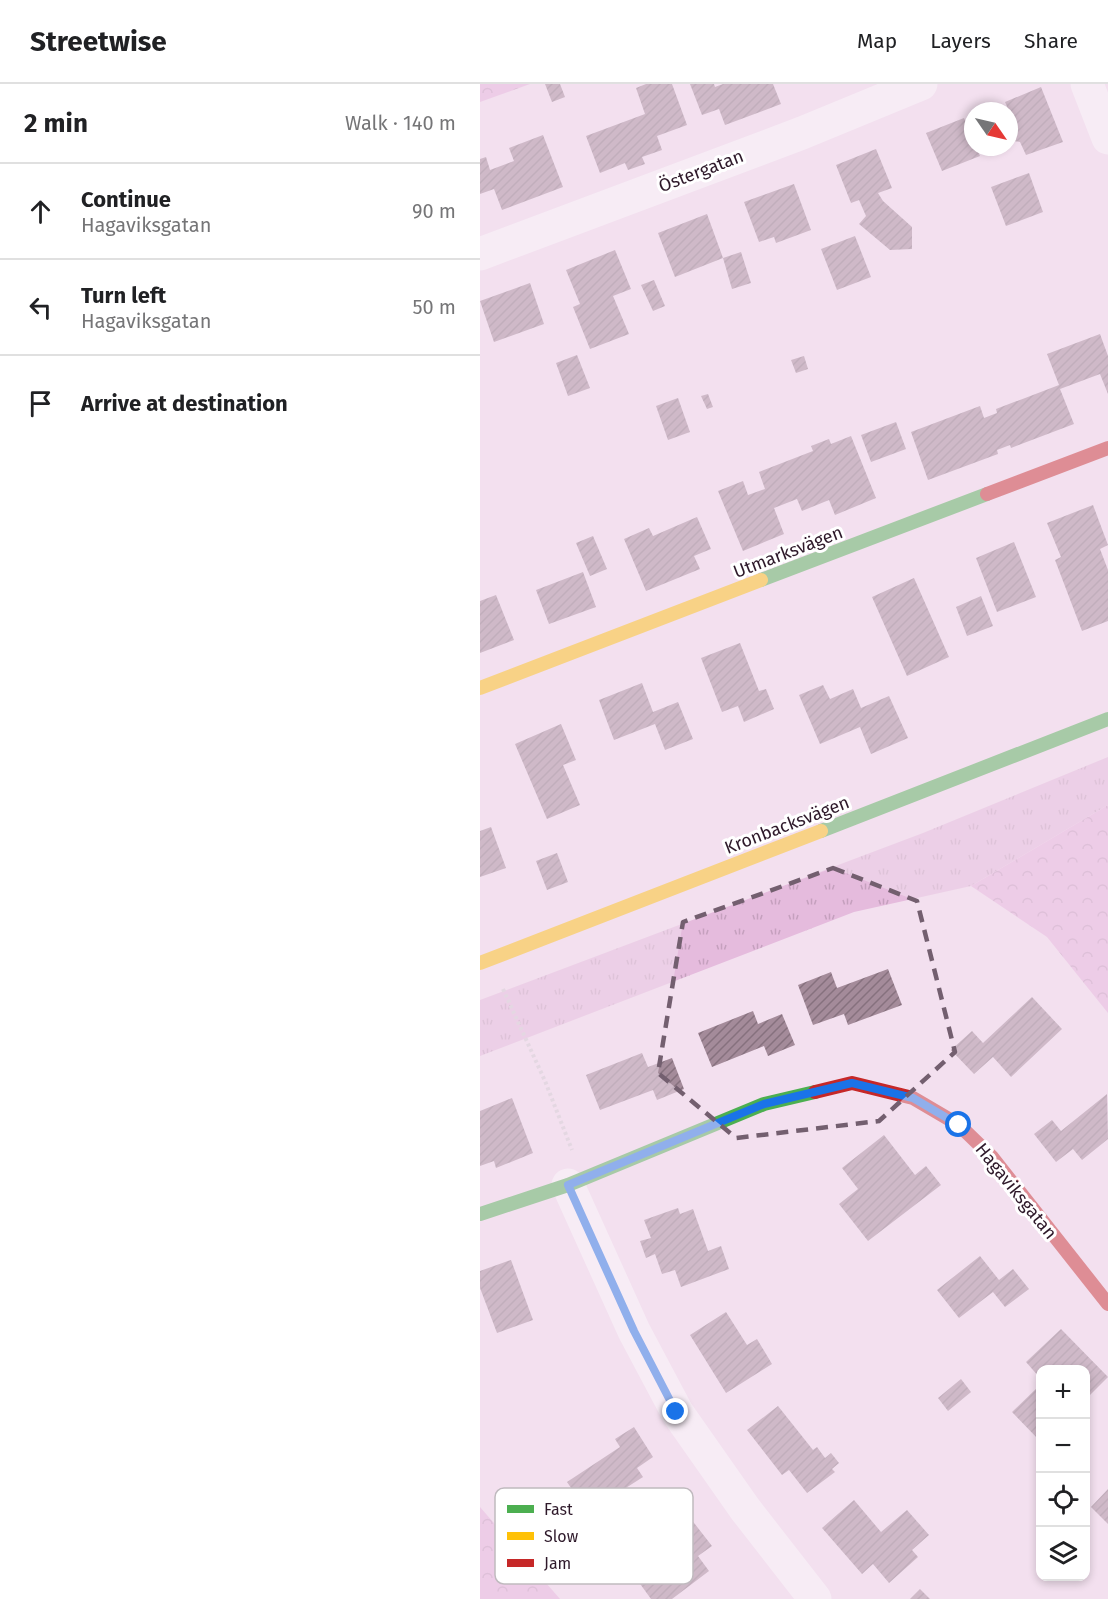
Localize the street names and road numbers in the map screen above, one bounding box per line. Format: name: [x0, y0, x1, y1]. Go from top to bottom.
street label: Östergatan: [655, 145, 747, 197]
street label: Utmarksvägen: [730, 521, 846, 583]
street label: Kronbacksvägen: [722, 791, 852, 859]
street label: Hagaviksgatan: [971, 1138, 1061, 1244]

